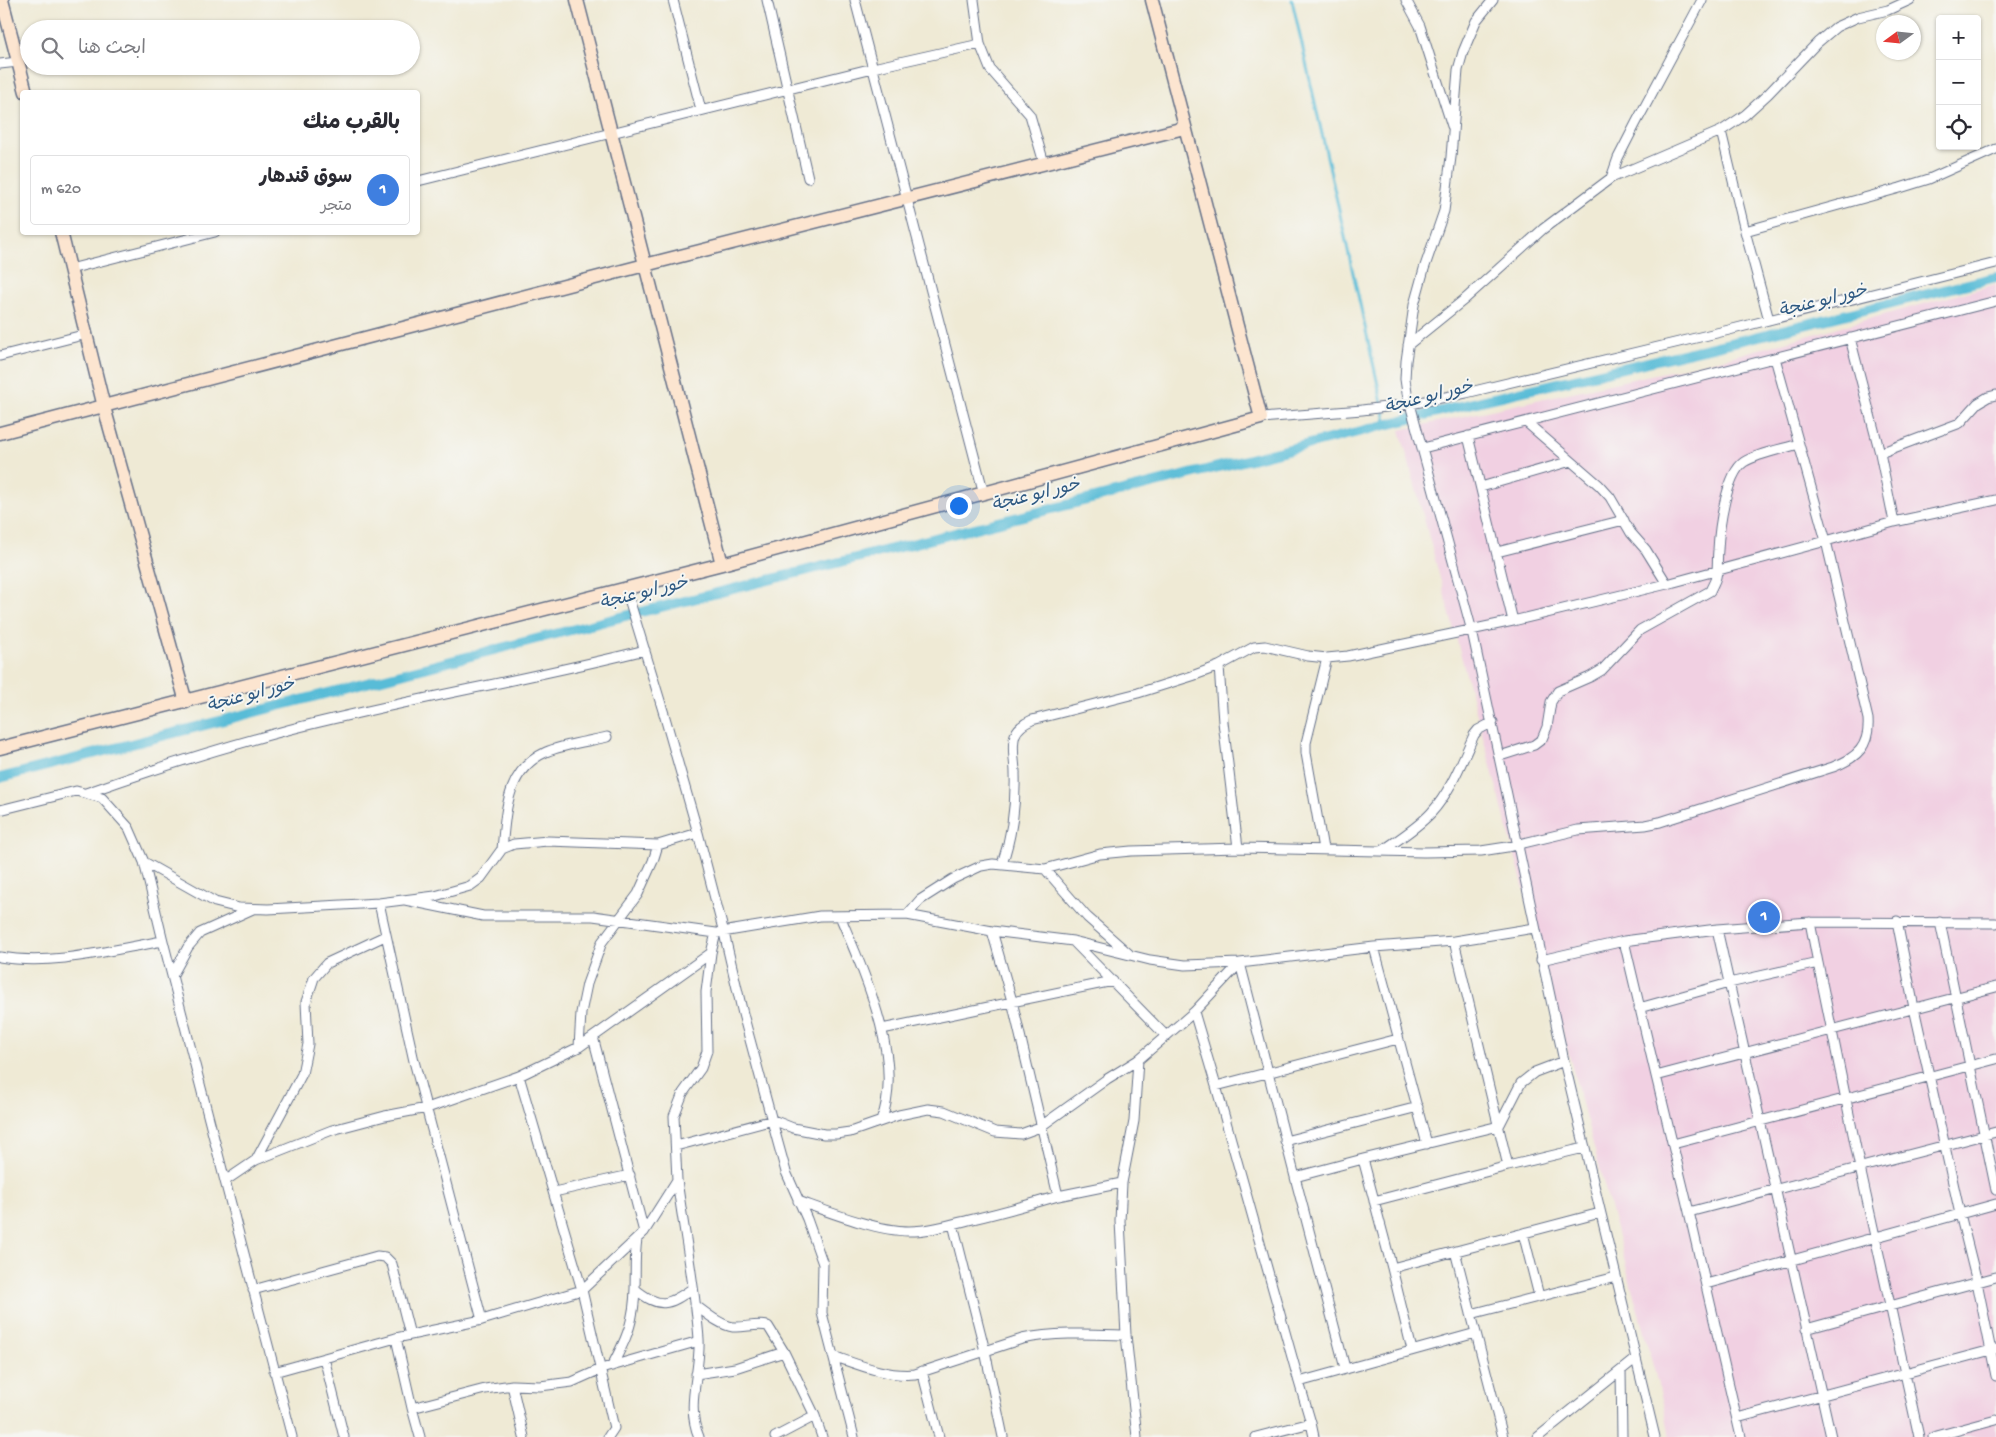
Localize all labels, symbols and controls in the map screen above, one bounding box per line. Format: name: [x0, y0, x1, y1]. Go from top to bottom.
north arrow: [1876, 15, 1921, 60]
map controls: [1936, 15, 1981, 150]
button: +: [1936, 15, 1981, 60]
search box: [20, 20, 420, 75]
icon: search: [38, 34, 66, 62]
text: ابحث هنا: [78, 38, 146, 61]
button: −: [1936, 60, 1981, 105]
button: locate: [1936, 105, 1981, 150]
text: بالقرب منك: [303, 112, 400, 137]
text: سوق قندهار: [260, 167, 352, 190]
text: 620 m: [41, 181, 81, 200]
text: 1: [380, 181, 386, 200]
text: متجر: [321, 198, 352, 217]
water label: خور ابو عنجة: [1776, 280, 1870, 323]
water label: خور ابو عنجة: [1382, 376, 1476, 419]
water label: خور ابو عنجة: [989, 474, 1083, 517]
your location: [946, 493, 972, 519]
water label: خور ابو عنجة: [597, 572, 691, 615]
water label: خور ابو عنجة: [204, 673, 298, 718]
pin: 1: [1748, 898, 1780, 936]

